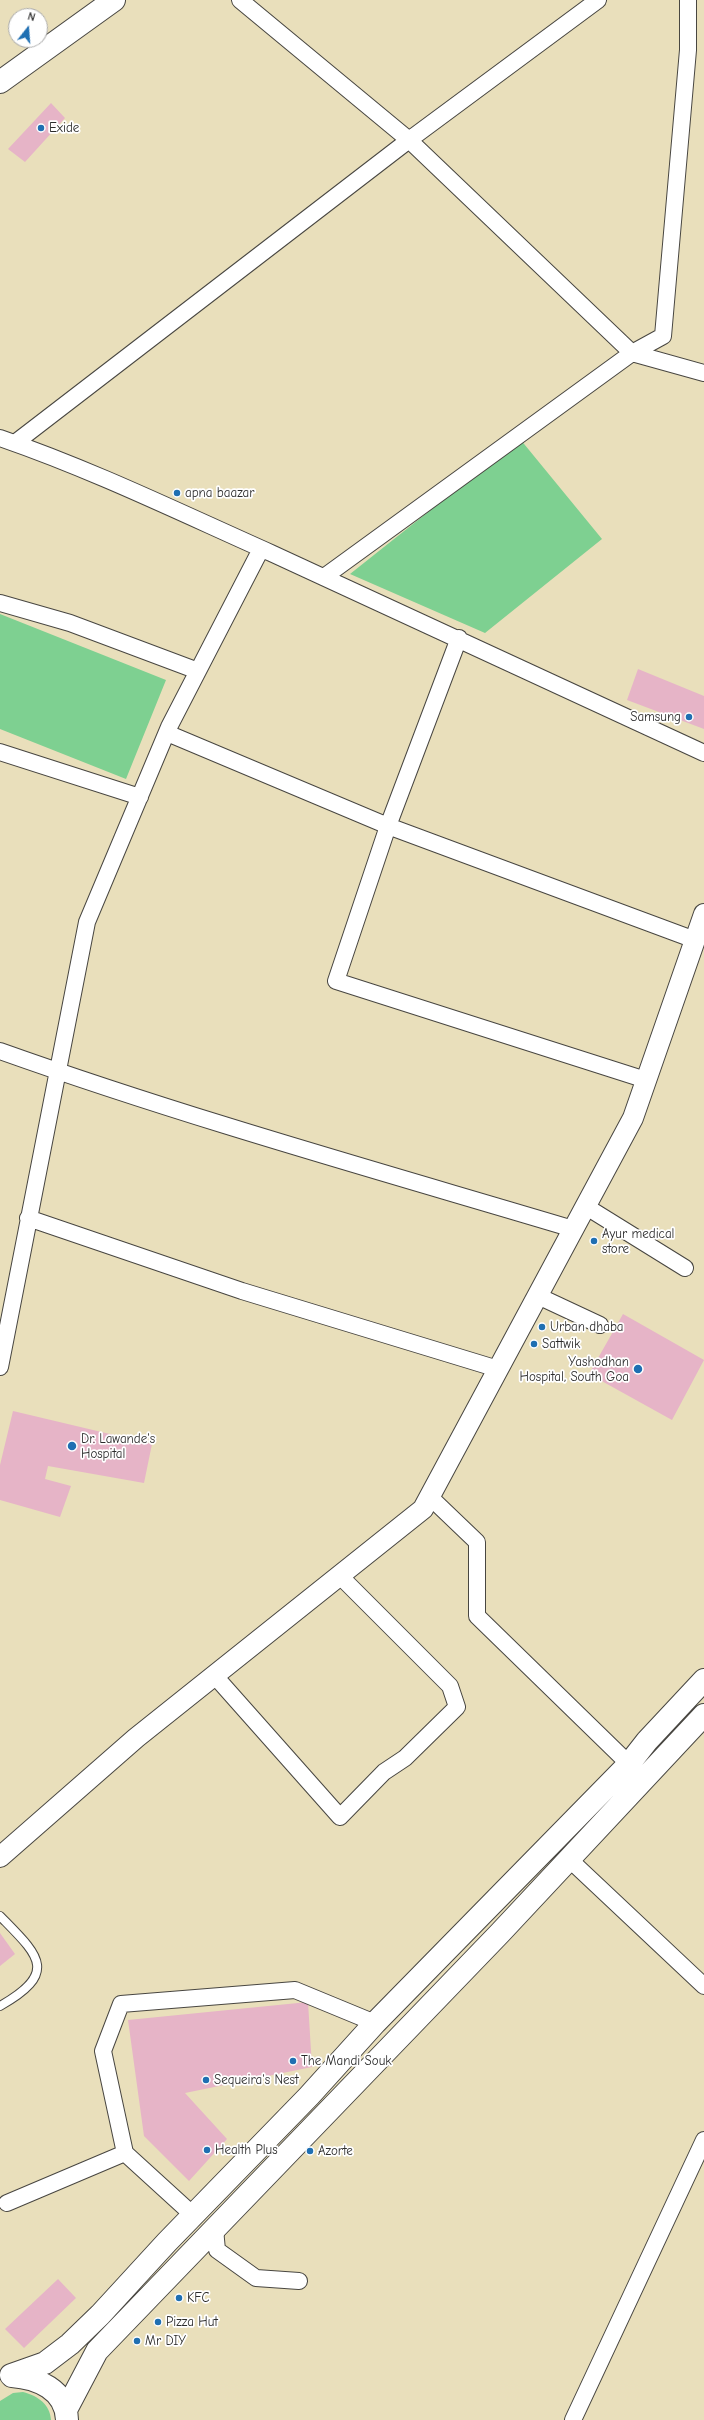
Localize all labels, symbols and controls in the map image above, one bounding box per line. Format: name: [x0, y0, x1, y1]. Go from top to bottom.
north arrow: [8, 8, 48, 48]
text: N: [26, 10, 37, 24]
place label: Exide: [49, 120, 79, 136]
marker: Exide: [36, 123, 46, 133]
place label: apna baazar: [185, 485, 254, 501]
marker: apna baazar: [172, 488, 182, 498]
place label: Samsung: [630, 709, 681, 725]
marker: Samsung: [684, 712, 694, 722]
place label: Ayur medical store: [602, 1226, 674, 1257]
marker: Ayur medical store: [589, 1236, 599, 1246]
place label: Urban dhaba: [550, 1319, 624, 1335]
marker: Urban dhaba: [537, 1322, 547, 1332]
place label: Sattwik: [542, 1336, 580, 1352]
marker: Sattwik: [529, 1339, 539, 1349]
place label: Yashodhan Hospital, South Goa: [520, 1354, 629, 1385]
marker: Yashodhan Hospital, South Goa: [632, 1363, 644, 1375]
place label: Dr. Lawande's Hospital: [81, 1431, 155, 1462]
marker: Dr. Lawande's Hospital: [66, 1440, 78, 1452]
place label: The Mandi Souk: [301, 2053, 392, 2069]
marker: The Mandi Souk: [288, 2056, 298, 2066]
place label: Sequeira's Nest: [214, 2072, 299, 2088]
marker: Sequeira's Nest: [201, 2075, 211, 2085]
place label: Health Plus: [215, 2142, 278, 2158]
place label: Azorte: [318, 2143, 353, 2159]
marker: Health Plus: [202, 2145, 212, 2155]
marker: Azorte: [305, 2146, 315, 2156]
place label: KFC: [187, 2290, 209, 2306]
marker: KFC: [174, 2293, 184, 2303]
place label: Pizza Hut: [166, 2314, 218, 2330]
marker: Pizza Hut: [153, 2317, 163, 2327]
place label: Mr DIY: [145, 2333, 186, 2349]
marker: Mr DIY: [132, 2336, 142, 2346]

